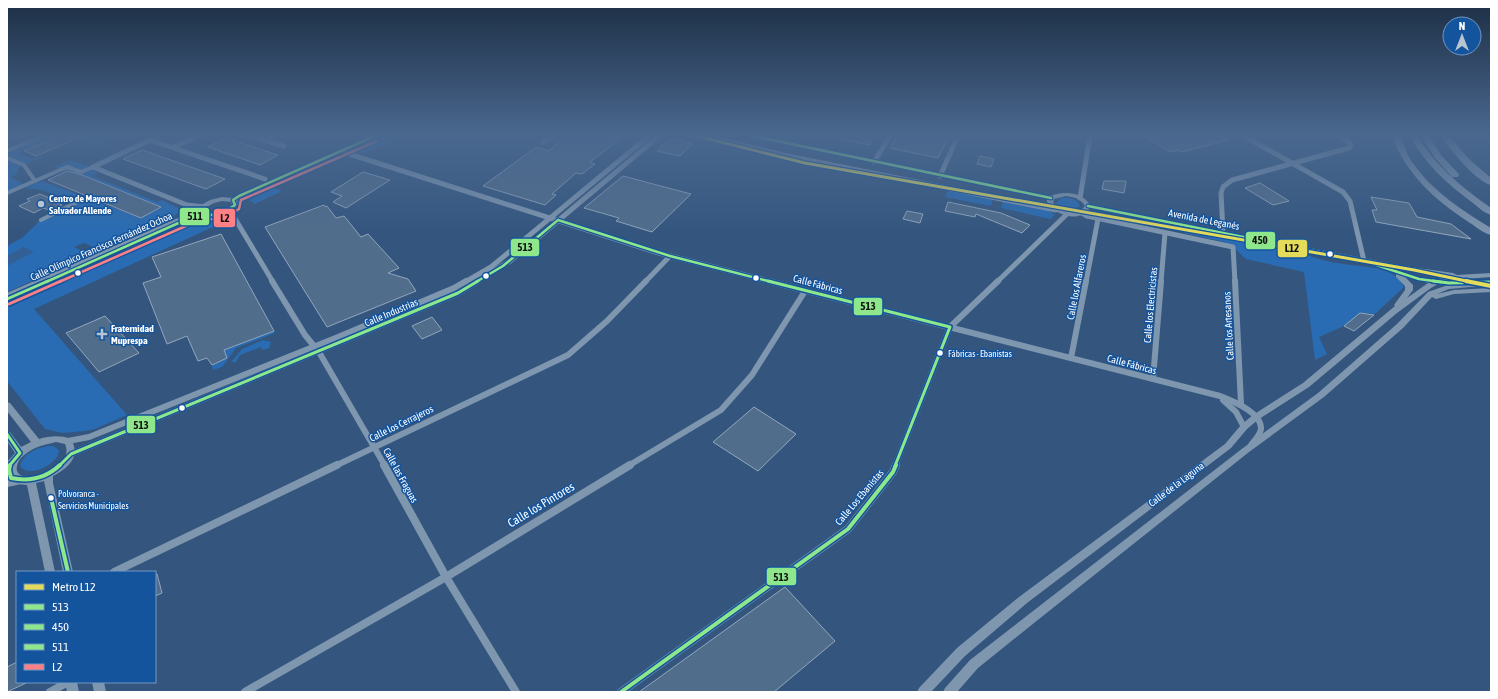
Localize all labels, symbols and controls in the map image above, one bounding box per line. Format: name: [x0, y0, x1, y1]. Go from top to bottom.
north arrow: [1442, 16, 1482, 56]
text: N: [1459, 20, 1465, 32]
place label: Centro de Mayores Salvador Allende: [49, 193, 117, 216]
marker: Centro de Mayores Salvador Allende: [36, 199, 46, 209]
line badge: 511: [179, 207, 210, 226]
street label: Avenida de Leganés: [1167, 207, 1241, 232]
line badge: L2: [213, 208, 236, 228]
street label: Calle Olímpico Francisco Fernández Ochoa: [29, 210, 174, 283]
text: 511: [187, 210, 203, 222]
text: L2: [220, 212, 230, 224]
line badge: 450: [1245, 231, 1276, 250]
text: 450: [1251, 234, 1268, 246]
line badge: 513: [510, 238, 540, 257]
line badge: L12: [1277, 239, 1308, 258]
text: 513: [517, 241, 533, 253]
text: L12: [1285, 242, 1299, 254]
unlabelled marker: [1325, 249, 1335, 259]
street label: Calle los Alfareros: [1065, 253, 1088, 321]
street label: Calle los Electricistas: [1142, 266, 1159, 343]
unlabelled marker: [73, 268, 83, 278]
unlabelled marker: [481, 271, 491, 281]
unlabelled marker: [751, 273, 761, 283]
street label: Calle Fábricas: [792, 273, 844, 296]
street label: Calle los Artesanos: [1221, 291, 1236, 361]
street label: Calle Industrias: [363, 296, 420, 329]
line badge: 513: [853, 297, 883, 316]
text: 513: [860, 300, 876, 312]
place label: Fraternidad Muprespa: [111, 323, 154, 346]
marker: Fraternidad Muprespa: [96, 328, 108, 340]
marker: Fábricas - Ebanistas: [935, 348, 945, 358]
place label: Fábricas - Ebanistas: [948, 349, 1012, 359]
street label: Calle Fábricas: [1106, 353, 1158, 376]
unlabelled marker: [177, 403, 187, 413]
street label: Calle los Cerrajeros: [367, 403, 435, 444]
line badge: 513: [126, 415, 156, 434]
text: 513: [133, 419, 149, 431]
street label: Calle las Fraguas: [381, 446, 420, 505]
street label: Calle de la Laguna: [1146, 460, 1207, 509]
street label: Calle Los Ebanistas: [833, 467, 886, 527]
street label: Calle los Pintores: [505, 480, 577, 530]
place label: Polvoranca - Servicios Municipales: [58, 489, 129, 511]
marker: Polvoranca - Servicios Municipales: [46, 493, 56, 503]
line badge: 513: [766, 567, 797, 586]
legend: [16, 571, 156, 683]
text: 513: [773, 571, 789, 583]
text: Metro L12: [52, 580, 96, 594]
text: 513: [52, 600, 69, 614]
text: 450: [52, 620, 69, 634]
text: 511: [52, 640, 69, 654]
text: L2: [52, 660, 62, 674]

